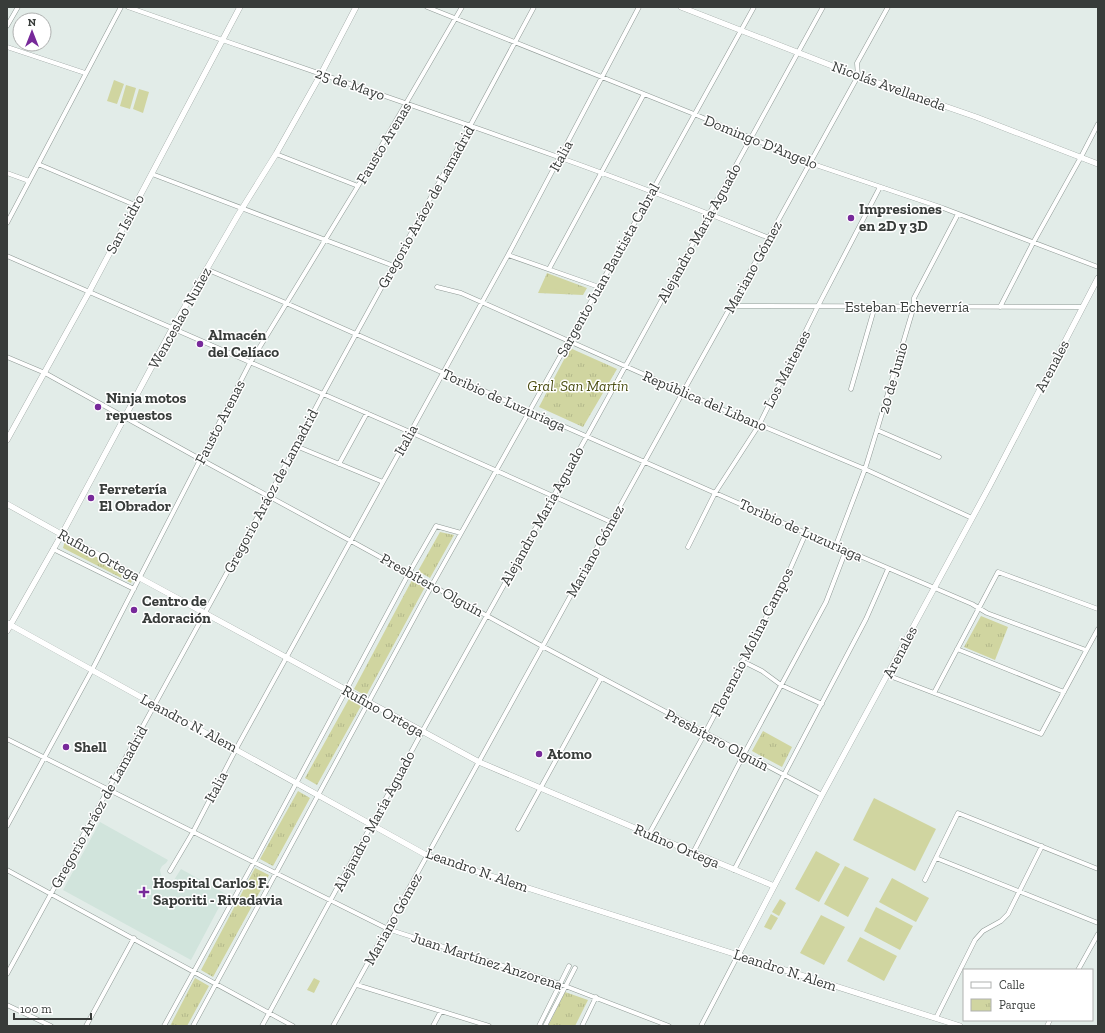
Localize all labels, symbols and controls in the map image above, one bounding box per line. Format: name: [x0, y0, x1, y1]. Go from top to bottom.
north arrow: [12, 12, 52, 52]
text: N: [28, 16, 37, 29]
street label: Nicolás Avellaneda: [829, 57, 949, 115]
street label: 25 de Mayo: [313, 64, 388, 104]
street label: Fausto Arenas: [353, 99, 415, 187]
street label: Domingo D'Angelo: [701, 111, 821, 173]
street label: Gregorio Aráoz de Lamadrid: [374, 122, 479, 292]
street label: Italia: [545, 137, 577, 175]
street label: Alejandro María Aguado: [653, 160, 745, 306]
street label: Sargento Juan Bautista Cabral: [553, 180, 663, 360]
street label: San Isidro: [102, 191, 148, 257]
place label: Impresiones en 2D y 3D: [859, 200, 942, 235]
marker: Impresiones en 2D y 3D: [846, 213, 856, 223]
street label: Mariano Gómez: [720, 218, 786, 316]
street label: Wenceslao Nuñez: [145, 264, 215, 372]
street label: Esteban Echeverría: [845, 298, 969, 316]
place label: Almacén del Celíaco: [208, 326, 279, 361]
street label: Los Maitenes: [760, 327, 814, 411]
street label: Arenales: [1031, 337, 1073, 395]
marker: Almacén del Celíaco: [195, 339, 205, 349]
street label: 20 de Junio: [874, 340, 912, 416]
street label: Toribio de Luzuriaga: [439, 365, 569, 435]
street label: República del Libano: [640, 367, 770, 435]
street label: Fausto Arenas: [191, 377, 249, 467]
park label: Gral. San Martín: [527, 377, 629, 395]
place label: Ninja motos repuestos: [106, 389, 187, 424]
marker: Ninja motos repuestos: [93, 402, 103, 412]
street label: Gregorio Aráoz de Lamadrid: [220, 405, 322, 576]
street label: Italia: [390, 421, 422, 459]
street label: Alejandro María Aguado: [496, 443, 588, 589]
place label: Ferretería El Obrador: [99, 480, 172, 515]
marker: Ferretería El Obrador: [86, 493, 96, 503]
street label: Toribio de Luzuriaga: [736, 495, 866, 565]
street label: Mariano Gómez: [562, 502, 628, 600]
street label: Rufino Ortega: [55, 525, 143, 585]
street label: Presbítero Olguín: [377, 549, 487, 621]
street label: Florencio Molina Campos: [707, 565, 797, 719]
place label: Centro de Adoración: [142, 592, 211, 627]
marker: Centro de Adoración: [129, 605, 139, 615]
street label: Arenales: [879, 623, 921, 681]
street label: Rufino Ortega: [339, 681, 427, 741]
street label: Leandro N. Alem: [137, 690, 241, 756]
street label: Presbítero Olguín: [662, 705, 772, 775]
street label: Gregorio Aráoz de Lamadrid: [47, 722, 152, 892]
place label: Shell: [74, 738, 107, 756]
marker: Shell: [61, 742, 71, 752]
place label: Atomo: [547, 745, 592, 763]
street label: Alejandro María Aguado: [329, 747, 419, 894]
marker: Atomo: [534, 749, 544, 759]
street label: Italia: [200, 768, 232, 806]
street label: Rufino Ortega: [631, 820, 723, 872]
street label: Leandro N. Alem: [423, 844, 531, 896]
street label: Mariano Gómez: [360, 870, 426, 968]
place label: Hospital Carlos F. Saporiti - Rivadavia: [153, 874, 283, 909]
marker: Hospital Carlos F. Saporiti - Rivadavia: [138, 886, 150, 898]
street label: Juan Martínez Anzorena: [409, 928, 565, 994]
street label: Leandro N. Alem: [731, 945, 839, 995]
legend: [963, 969, 1093, 1021]
text: Calle: [999, 978, 1025, 992]
scale bar: [14, 995, 91, 1021]
text: Parque: [999, 998, 1036, 1012]
text: 100 m: [20, 1002, 52, 1016]

